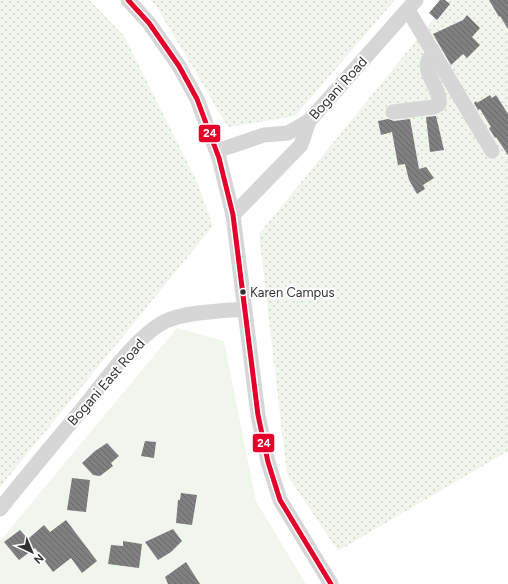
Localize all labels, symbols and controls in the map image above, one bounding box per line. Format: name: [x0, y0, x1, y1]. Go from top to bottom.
street label: Bogani Road: [306, 53, 371, 123]
line badge: 24: [198, 124, 221, 143]
text: 24: [203, 127, 217, 140]
place label: Karen Campus: [250, 285, 334, 300]
marker: Karen Campus: [238, 287, 248, 297]
street label: Bogani East Road: [64, 335, 149, 429]
line badge: 24: [252, 433, 275, 453]
text: 24: [257, 437, 271, 450]
north arrow: [12, 532, 52, 572]
text: N: [31, 551, 46, 566]

